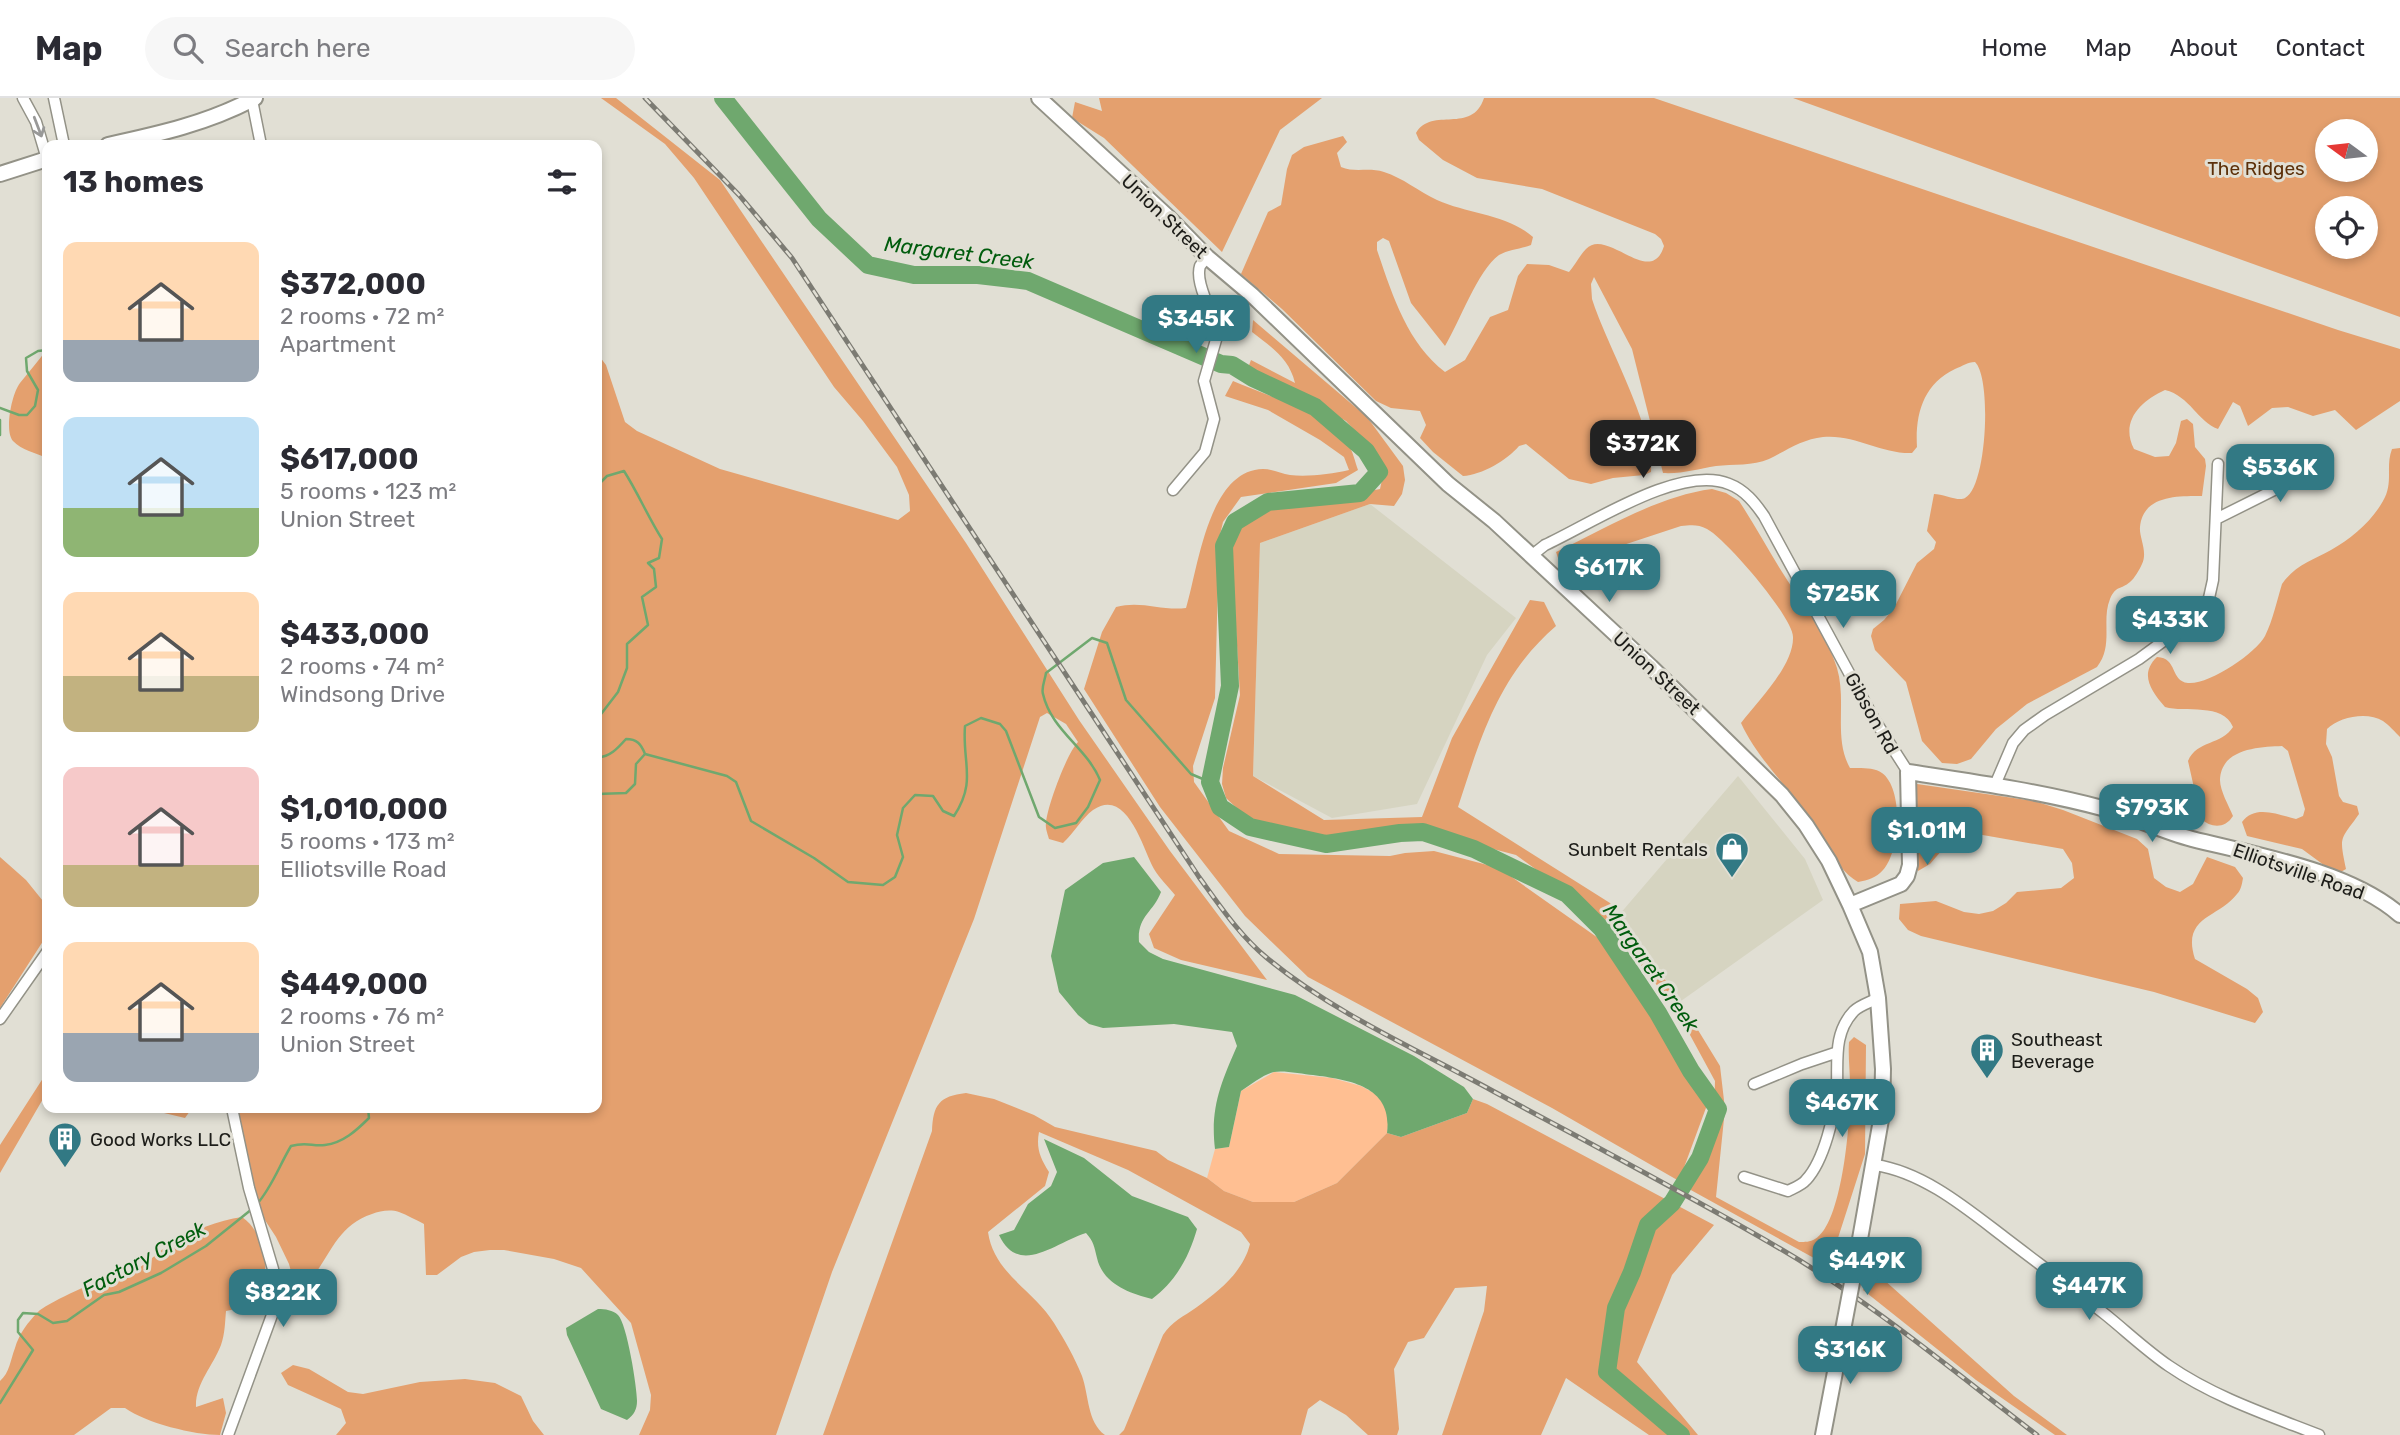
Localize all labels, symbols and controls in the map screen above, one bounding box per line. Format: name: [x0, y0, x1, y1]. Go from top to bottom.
search box: [145, 17, 635, 80]
text: Map: [35, 29, 103, 68]
icon: search: [169, 29, 207, 67]
text: Search here: [225, 33, 370, 64]
text: Home: [1981, 34, 2047, 62]
text: Map: [2085, 34, 2132, 62]
text: About: [2170, 34, 2238, 62]
text: Contact: [2276, 34, 2365, 62]
one-way arrow: [33, 116, 45, 138]
north arrow: [2315, 119, 2378, 182]
map controls: [2315, 119, 2378, 259]
park label: The Ridges: [2207, 157, 2305, 180]
icon: filters: [543, 163, 581, 201]
text: 13 homes: [63, 164, 204, 200]
street label: Union Street: [1117, 169, 1213, 264]
button: locate: [2315, 196, 2378, 259]
water label: Margaret Creek: [883, 231, 1036, 274]
text: $372,000: [280, 266, 426, 302]
icon: home: [119, 270, 203, 354]
pin: $345K: [1147, 296, 1245, 355]
text: 2 rooms · 72 m²: [280, 302, 444, 330]
text: $345K: [1158, 304, 1234, 332]
text: Apartment: [280, 330, 396, 358]
pin: $372K: [1594, 420, 1692, 480]
text: $372K: [1606, 429, 1680, 457]
text: $617,000: [280, 441, 419, 477]
pin: $536K: [2231, 444, 2329, 504]
icon: home: [119, 445, 203, 529]
text: $536K: [2242, 453, 2318, 481]
text: 5 rooms · 123 m²: [280, 477, 456, 505]
text: Union Street: [280, 505, 415, 533]
pin: $617K: [1560, 545, 1658, 604]
text: $617K: [1574, 553, 1644, 581]
pin: $725K: [1794, 570, 1892, 630]
text: $725K: [1806, 579, 1880, 607]
pin: $433K: [2121, 596, 2219, 656]
text: $433K: [2132, 605, 2208, 633]
text: $433,000: [280, 616, 429, 652]
icon: home: [119, 620, 203, 704]
street label: Union Street: [1608, 627, 1706, 720]
text: 2 rooms · 74 m²: [280, 652, 444, 680]
street label: Gibson Rd: [1840, 669, 1903, 758]
text: Windsong Drive: [280, 680, 445, 708]
pin: $793K: [2103, 784, 2201, 844]
text: $1,010,000: [280, 791, 448, 827]
text: $793K: [2115, 793, 2189, 821]
icon: home: [119, 795, 203, 879]
pin: $1.01M: [1870, 808, 1984, 867]
text: $1.01M: [1887, 816, 1967, 844]
text: 5 rooms · 173 m²: [280, 827, 455, 855]
shop icon: Sunbelt Rentals: [1713, 830, 1751, 879]
place label: Sunbelt Rentals: [1568, 838, 1708, 861]
street label: Elliotsville Road: [2230, 838, 2368, 905]
text: Elliotsville Road: [280, 855, 447, 883]
water label: Margaret Creek: [1598, 899, 1706, 1038]
text: $449,000: [280, 966, 428, 1002]
icon: home: [119, 970, 203, 1054]
text: 2 rooms · 76 m²: [280, 1002, 444, 1030]
place label: Southeast Beverage: [2011, 1028, 2103, 1073]
text: Union Street: [280, 1030, 415, 1058]
building icon: Southeast Beverage: [1968, 1031, 2006, 1080]
pin: $467K: [1793, 1080, 1891, 1139]
text: $467K: [1805, 1088, 1879, 1116]
building icon: Good Works LLC: [46, 1120, 84, 1169]
place label: Good Works LLC: [90, 1128, 231, 1151]
water label: Factory Creek: [78, 1215, 211, 1302]
pin: $449K: [1818, 1238, 1916, 1297]
text: $449K: [1829, 1246, 1905, 1274]
pin: $447K: [2040, 1262, 2138, 1322]
pin: $822K: [234, 1270, 332, 1329]
text: $447K: [2052, 1271, 2126, 1299]
text: $822K: [245, 1278, 321, 1306]
pin: $316K: [1801, 1326, 1899, 1386]
text: $316K: [1814, 1335, 1886, 1363]

